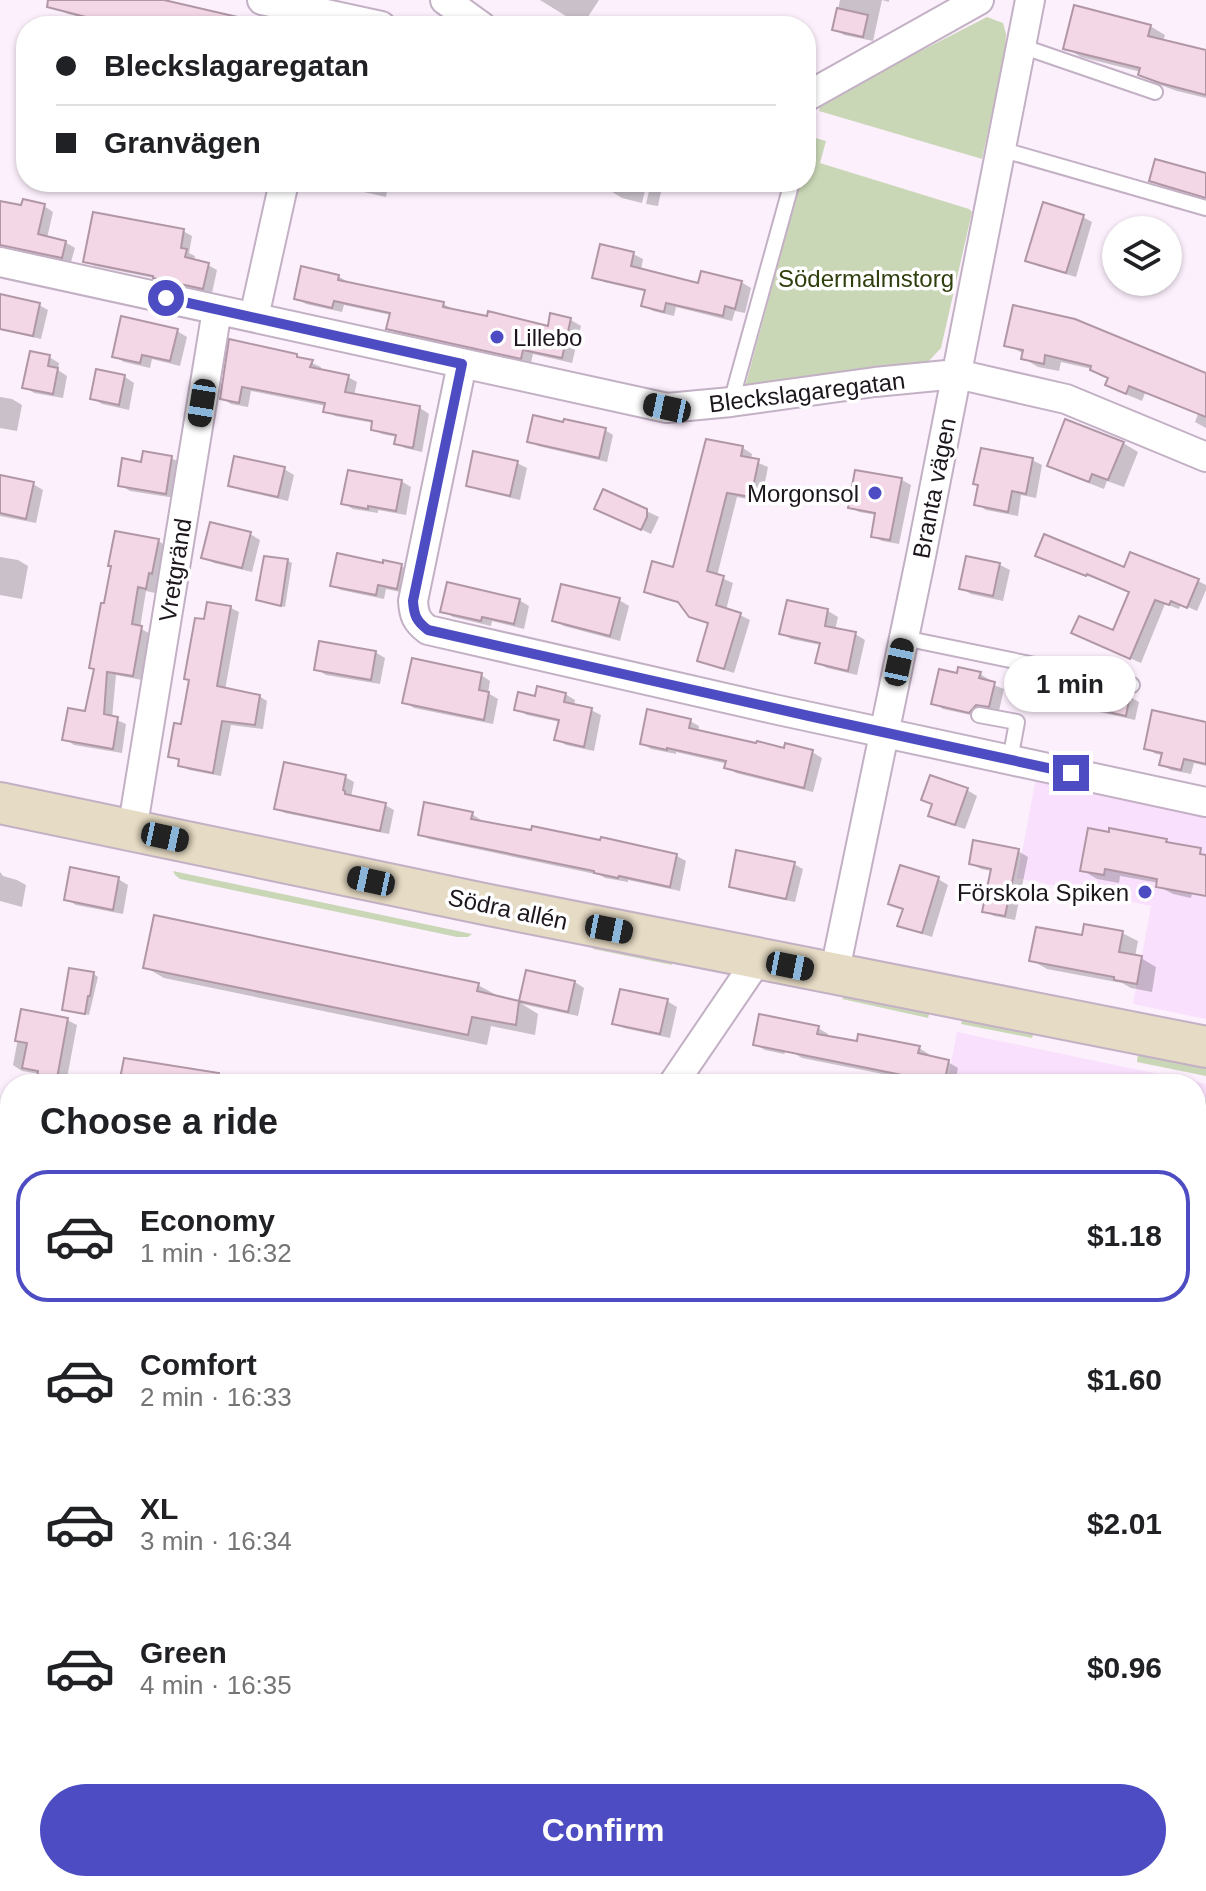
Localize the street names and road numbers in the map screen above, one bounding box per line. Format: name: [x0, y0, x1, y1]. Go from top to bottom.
street label: Bleckslagaregatan: [707, 367, 907, 417]
street label: Branta vägen: [907, 415, 961, 561]
street label: Vretgränd: [153, 516, 197, 624]
street label: Södra allén: [446, 883, 570, 935]

